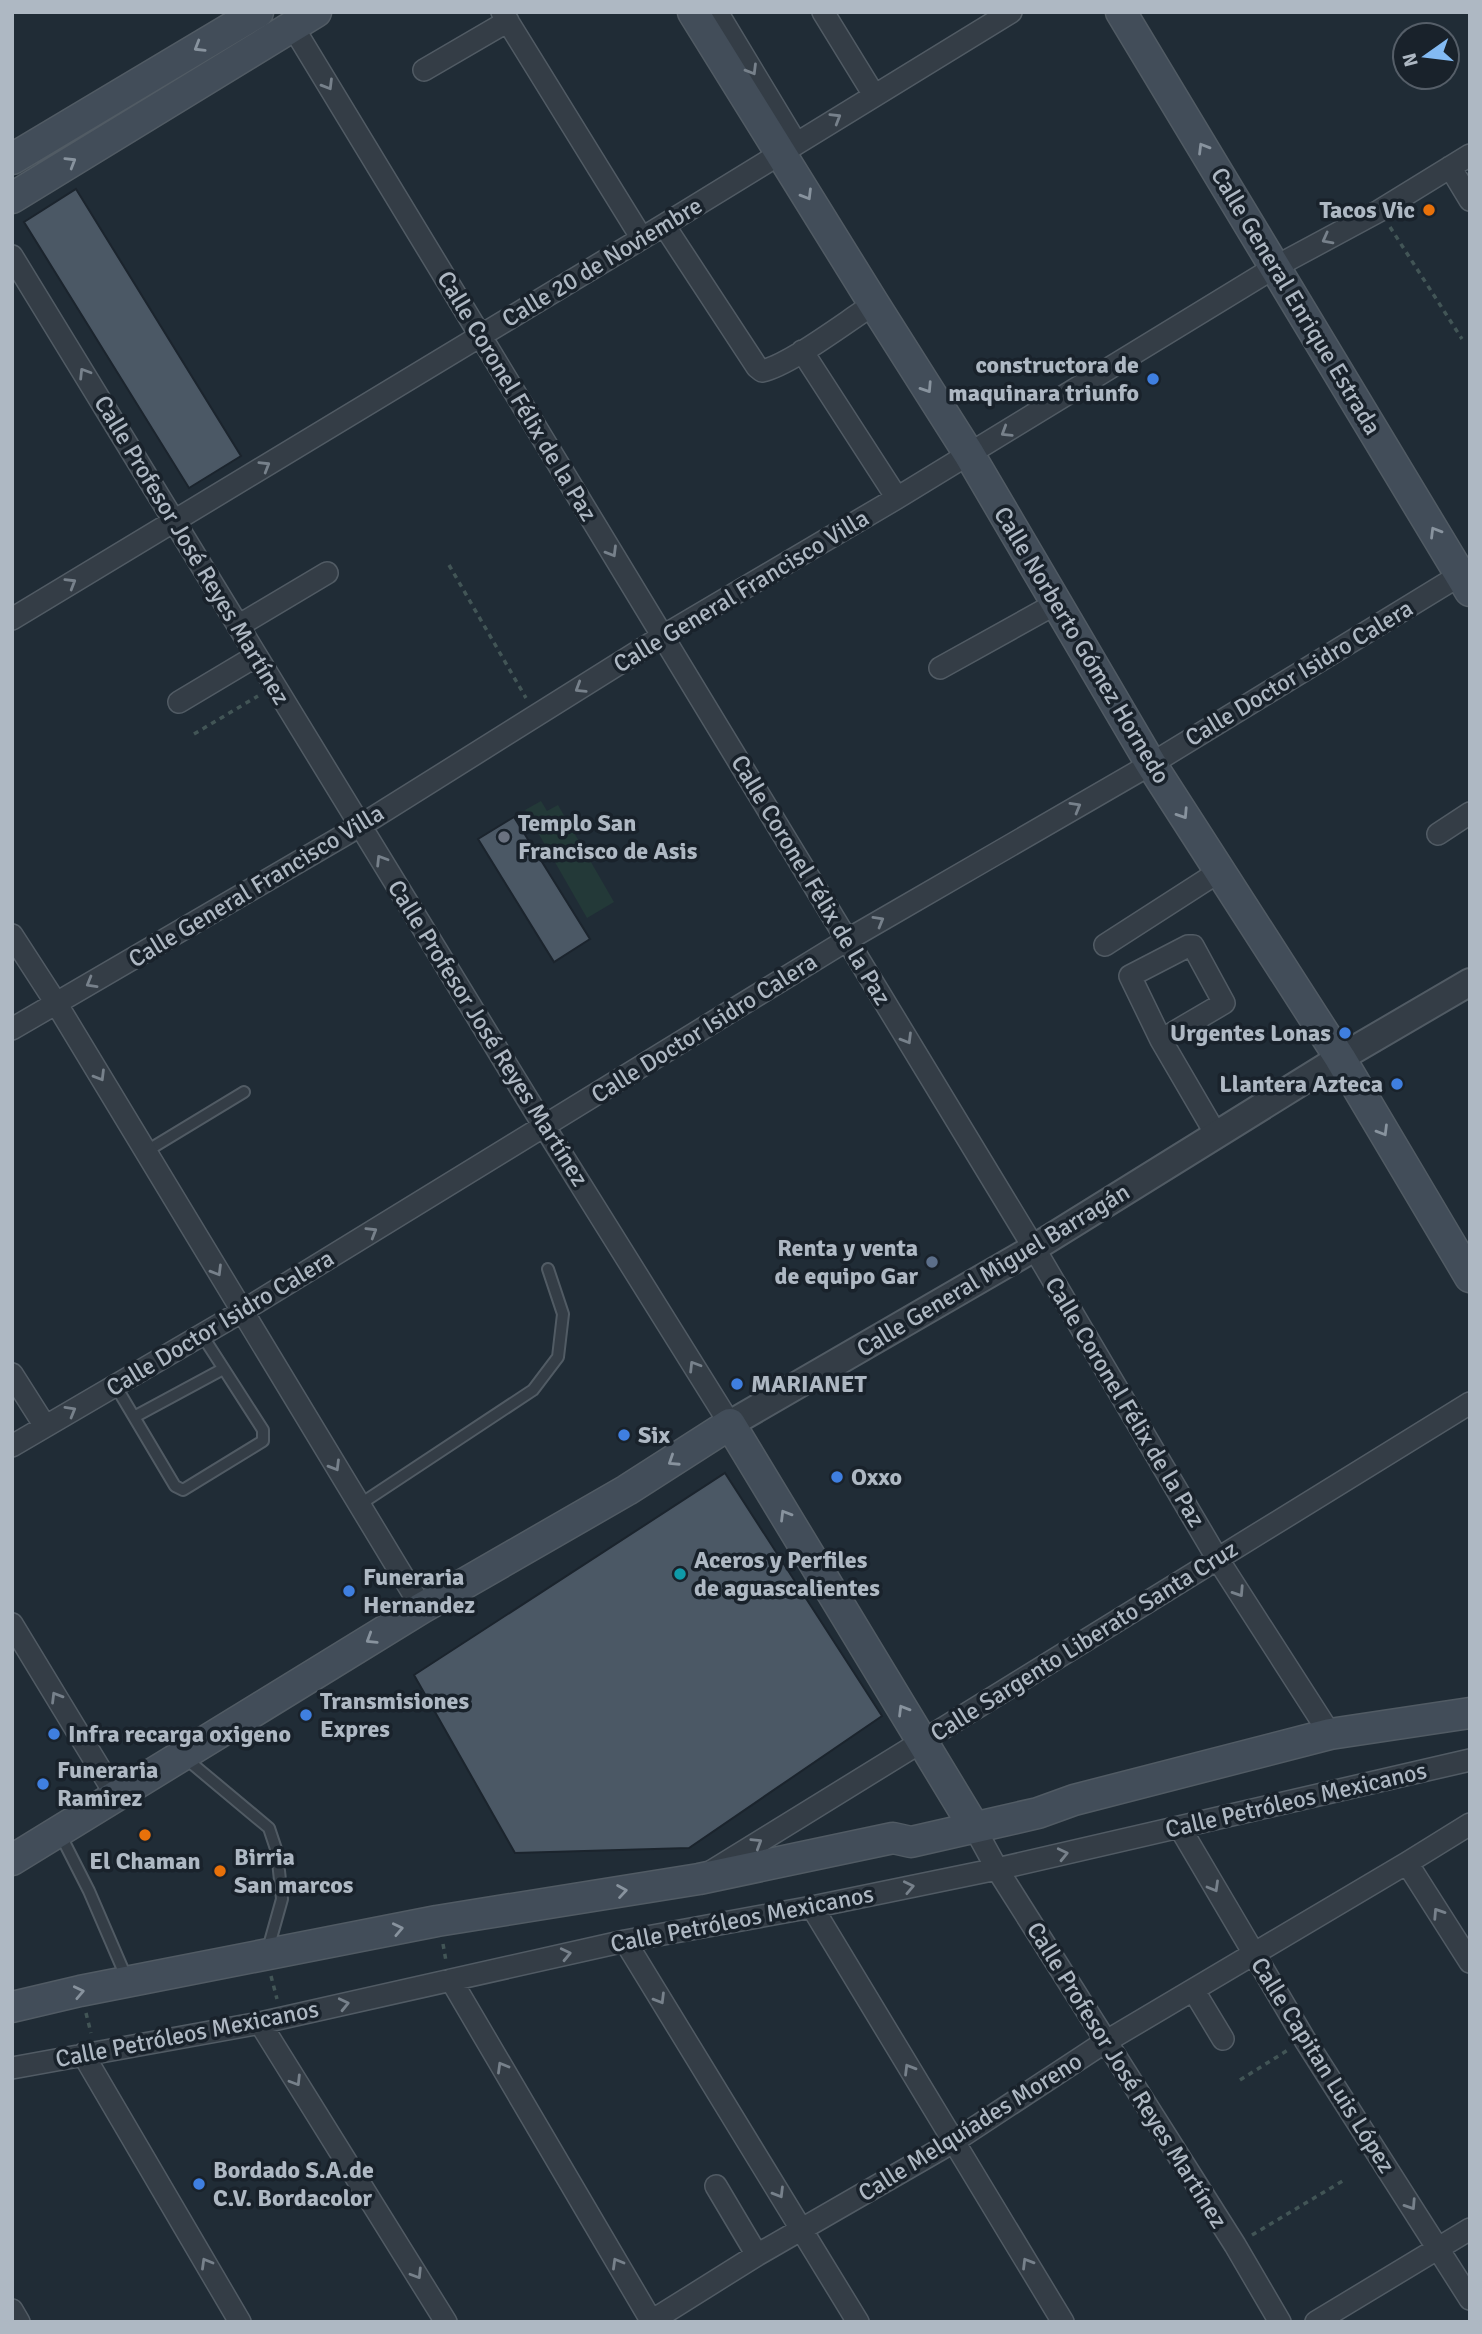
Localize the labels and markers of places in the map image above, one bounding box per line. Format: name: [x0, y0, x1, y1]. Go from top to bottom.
place label: Tacos Vic: [1320, 195, 1415, 225]
marker: Tacos Vic: [1421, 202, 1437, 218]
place label: constructora de maquinara triunfo: [948, 350, 1139, 408]
marker: constructora de maquinara triunfo: [1145, 371, 1161, 387]
place label: Templo San Francisco de Asis: [518, 808, 698, 866]
marker: Templo San Francisco de Asis: [496, 829, 512, 845]
place label: Urgentes Lonas: [1170, 1018, 1331, 1048]
marker: Urgentes Lonas: [1337, 1025, 1353, 1041]
place label: Llantera Azteca: [1219, 1069, 1383, 1099]
marker: Llantera Azteca: [1389, 1076, 1405, 1092]
place label: Renta y venta de equipo Gar: [774, 1233, 918, 1291]
marker: Renta y venta de equipo Gar: [924, 1254, 940, 1270]
place label: MARIANET: [751, 1369, 867, 1399]
marker: MARIANET: [729, 1376, 745, 1392]
place label: Six: [638, 1420, 670, 1450]
marker: Six: [616, 1427, 632, 1443]
place label: Oxxo: [851, 1462, 902, 1492]
marker: Oxxo: [829, 1469, 845, 1485]
place label: Aceros y Perfiles de aguascalientes: [694, 1545, 880, 1603]
place label: Funeraria Hernandez: [363, 1562, 475, 1620]
marker: Aceros y Perfiles de aguascalientes: [672, 1566, 688, 1582]
marker: Funeraria Hernandez: [341, 1583, 357, 1599]
place label: Transmisiones Expres: [320, 1686, 470, 1744]
marker: Transmisiones Expres: [298, 1707, 314, 1723]
place label: Infra recarga oxigeno: [68, 1719, 291, 1749]
marker: Infra recarga oxigeno: [46, 1726, 62, 1742]
place label: Funeraria Ramirez: [57, 1755, 158, 1813]
marker: Funeraria Ramirez: [35, 1776, 51, 1792]
marker: El Chaman: [137, 1827, 153, 1843]
place label: Birria San marcos: [234, 1842, 354, 1900]
place label: El Chaman: [89, 1846, 201, 1876]
marker: Birria San marcos: [212, 1863, 228, 1879]
place label: Bordado S.A.de C.V. Bordacolor: [213, 2155, 374, 2213]
marker: Bordado S.A.de C.V. Bordacolor: [191, 2176, 207, 2192]

